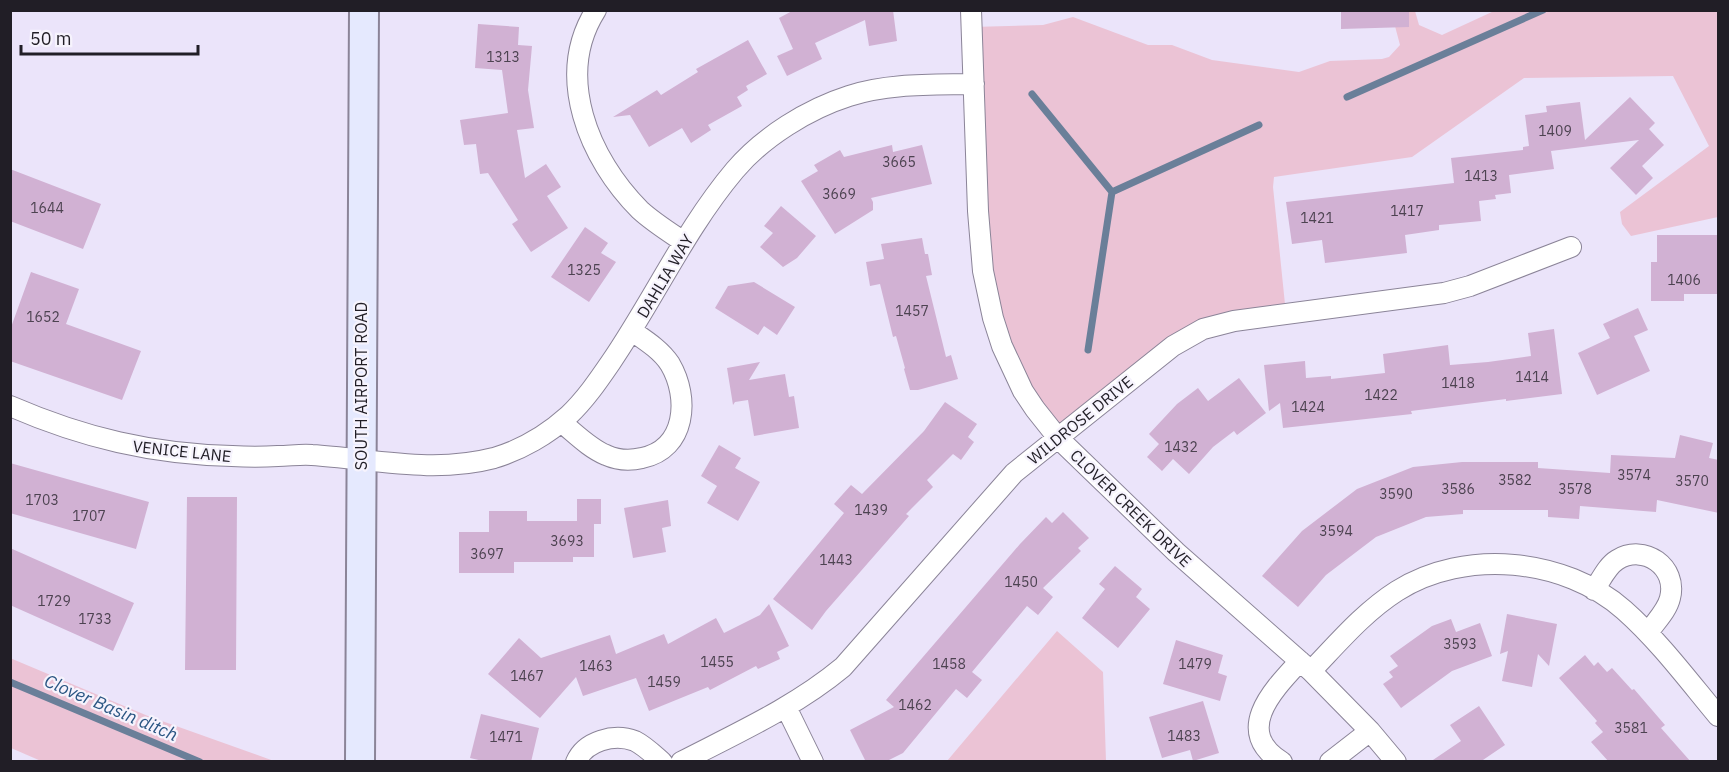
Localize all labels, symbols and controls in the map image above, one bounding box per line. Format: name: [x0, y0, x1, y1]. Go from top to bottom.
scale bar: [21, 18, 198, 56]
text: 50 m: [30, 27, 72, 50]
house number: 1313: [486, 48, 520, 66]
house number: 1409: [1538, 122, 1572, 140]
house number: 3665: [882, 153, 916, 171]
house number: 1413: [1464, 167, 1498, 185]
house number: 3669: [822, 185, 856, 203]
house number: 1644: [30, 199, 64, 217]
house number: 1417: [1390, 202, 1424, 220]
house number: 1421: [1300, 209, 1334, 227]
street label: DAHLIA WAY: [632, 230, 698, 321]
house number: 1325: [567, 261, 601, 279]
house number: 1406: [1667, 271, 1701, 289]
street label: SOUTH AIRPORT ROAD: [351, 302, 371, 470]
house number: 1457: [895, 302, 929, 320]
house number: 1652: [26, 308, 60, 326]
house number: 1414: [1515, 368, 1549, 386]
street label: WILDROSE DRIVE: [1023, 371, 1137, 469]
house number: 1418: [1441, 374, 1475, 392]
house number: 1422: [1364, 386, 1398, 404]
house number: 1424: [1291, 398, 1325, 416]
street label: VENICE LANE: [132, 436, 232, 466]
house number: 1432: [1164, 438, 1198, 456]
street label: CLOVER CREEK DRIVE: [1066, 445, 1196, 571]
house number: 3574: [1617, 466, 1651, 484]
house number: 3582: [1498, 471, 1532, 489]
house number: 3570: [1675, 472, 1709, 490]
house number: 3586: [1441, 480, 1475, 498]
house number: 3578: [1558, 480, 1592, 498]
house number: 3590: [1379, 485, 1413, 503]
house number: 1703: [25, 491, 59, 509]
house number: 1439: [854, 501, 888, 519]
house number: 1707: [72, 507, 106, 525]
house number: 3594: [1319, 522, 1353, 540]
house number: 3693: [550, 532, 584, 550]
house number: 3697: [470, 545, 504, 563]
house number: 1443: [819, 551, 853, 569]
house number: 1450: [1004, 573, 1038, 591]
house number: 1729: [37, 592, 71, 610]
house number: 1733: [78, 610, 112, 628]
house number: 3593: [1443, 635, 1477, 653]
house number: 1455: [700, 653, 734, 671]
house number: 1458: [932, 655, 966, 673]
house number: 1479: [1178, 655, 1212, 673]
house number: 1463: [579, 657, 613, 675]
house number: 1467: [510, 667, 544, 685]
water label: Clover Basin ditch: [41, 669, 181, 746]
house number: 1459: [647, 673, 681, 691]
house number: 1462: [898, 696, 932, 714]
house number: 3581: [1614, 719, 1648, 737]
house number: 1483: [1167, 727, 1201, 745]
house number: 1471: [489, 728, 523, 746]

